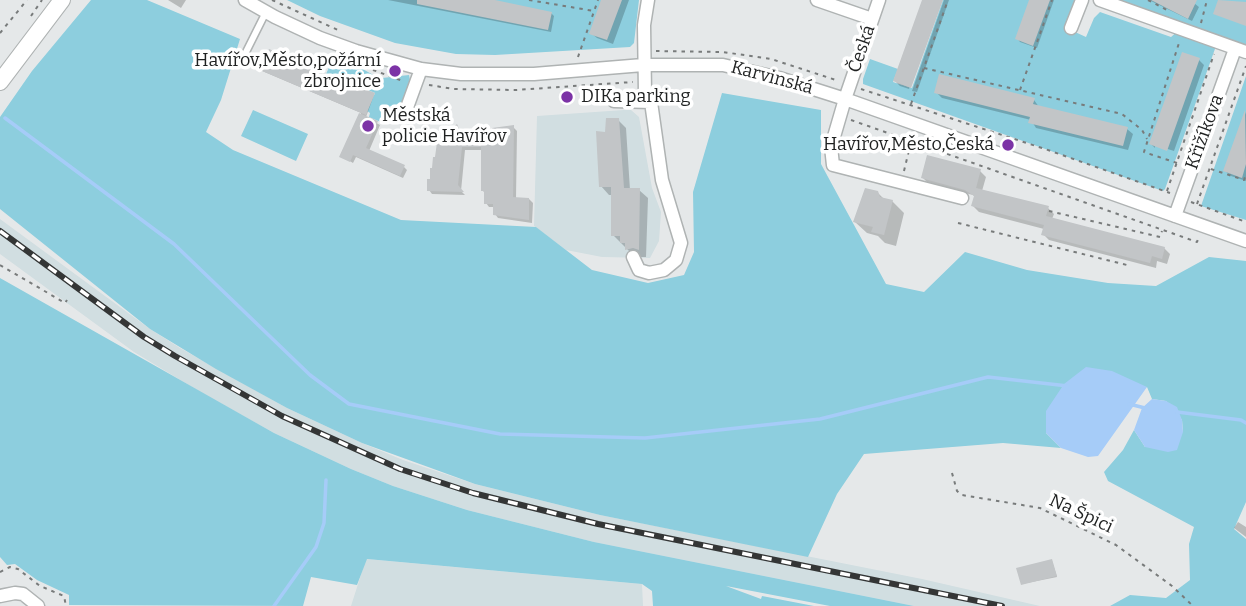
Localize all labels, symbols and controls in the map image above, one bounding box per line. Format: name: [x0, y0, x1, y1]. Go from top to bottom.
street label: Česká: [844, 22, 880, 76]
place label: Havířov,Město,požární zbrojnice: [194, 50, 381, 92]
street label: Karvinská: [729, 57, 815, 99]
marker: Havířov,Město,požární zbrojnice: [387, 63, 403, 79]
place label: DIKa parking: [581, 86, 691, 108]
marker: DIKa parking: [559, 89, 575, 105]
street label: Křižíkova: [1181, 92, 1229, 172]
place label: Městská policie Havířov: [382, 105, 507, 148]
marker: Městská policie Havířov: [360, 118, 376, 134]
place label: Havířov,Město,Česká: [823, 134, 994, 156]
marker: Havířov,Město,Česká: [1000, 137, 1016, 153]
street label: Na Špici: [1046, 490, 1116, 538]

